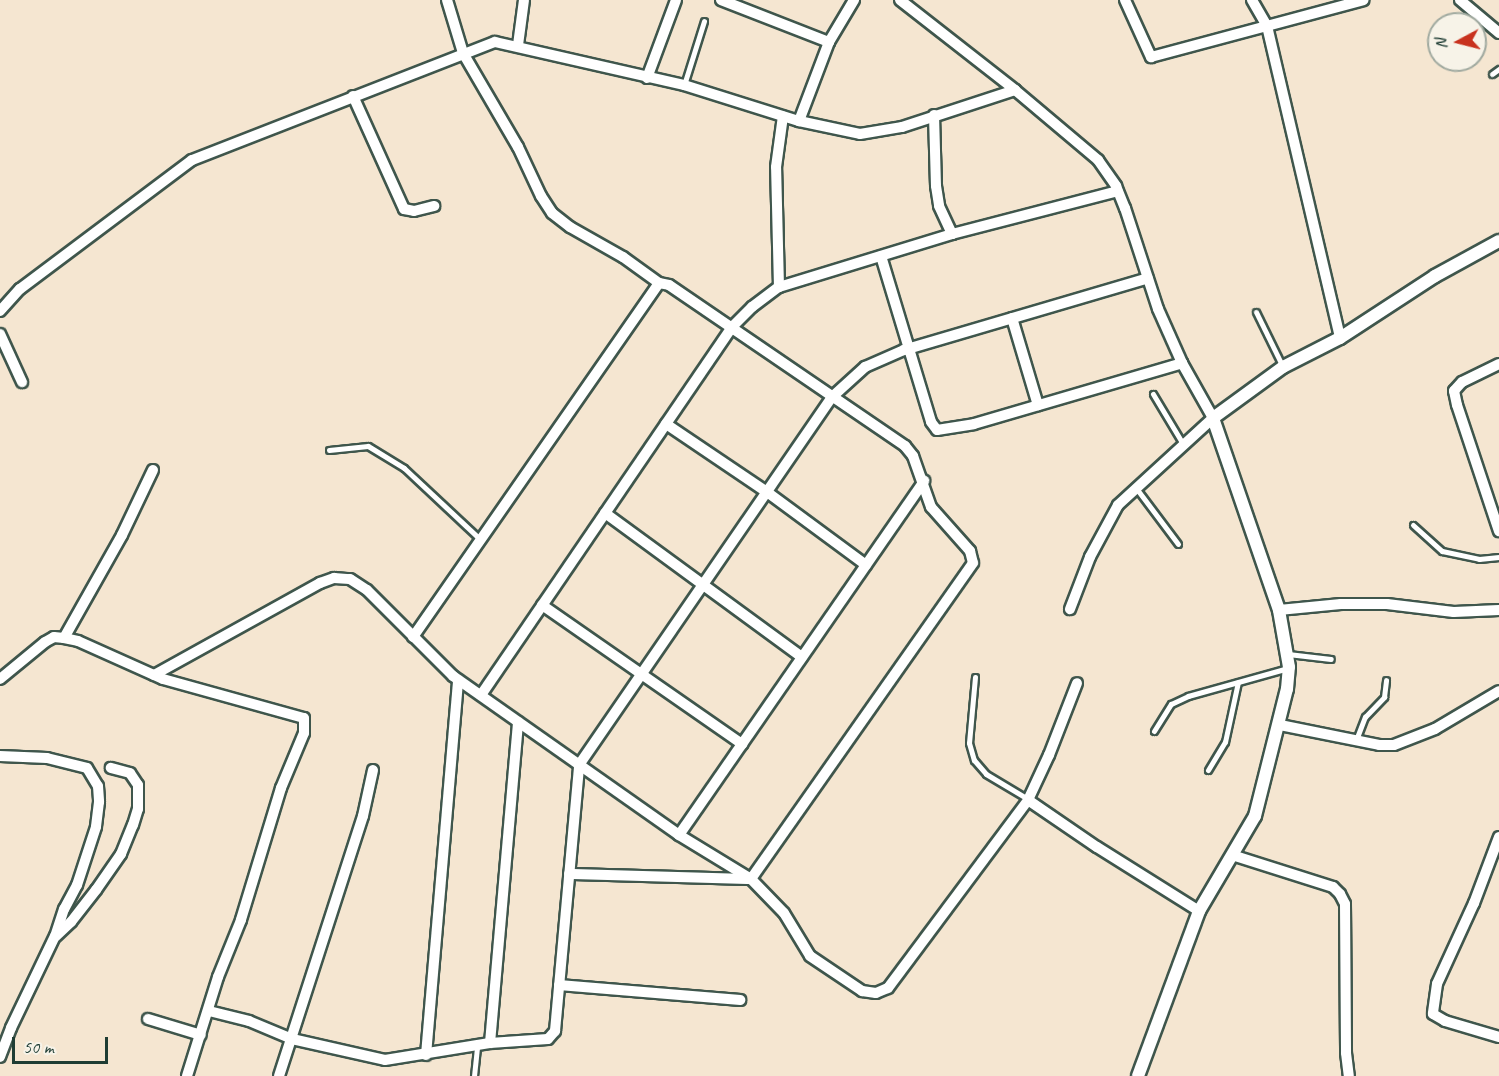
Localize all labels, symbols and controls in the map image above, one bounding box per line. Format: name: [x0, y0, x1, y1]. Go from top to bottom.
north arrow: [1427, 12, 1487, 72]
text: N: [1431, 38, 1452, 50]
scale bar: [15, 1025, 111, 1063]
text: 50 m: [23, 1036, 54, 1058]

